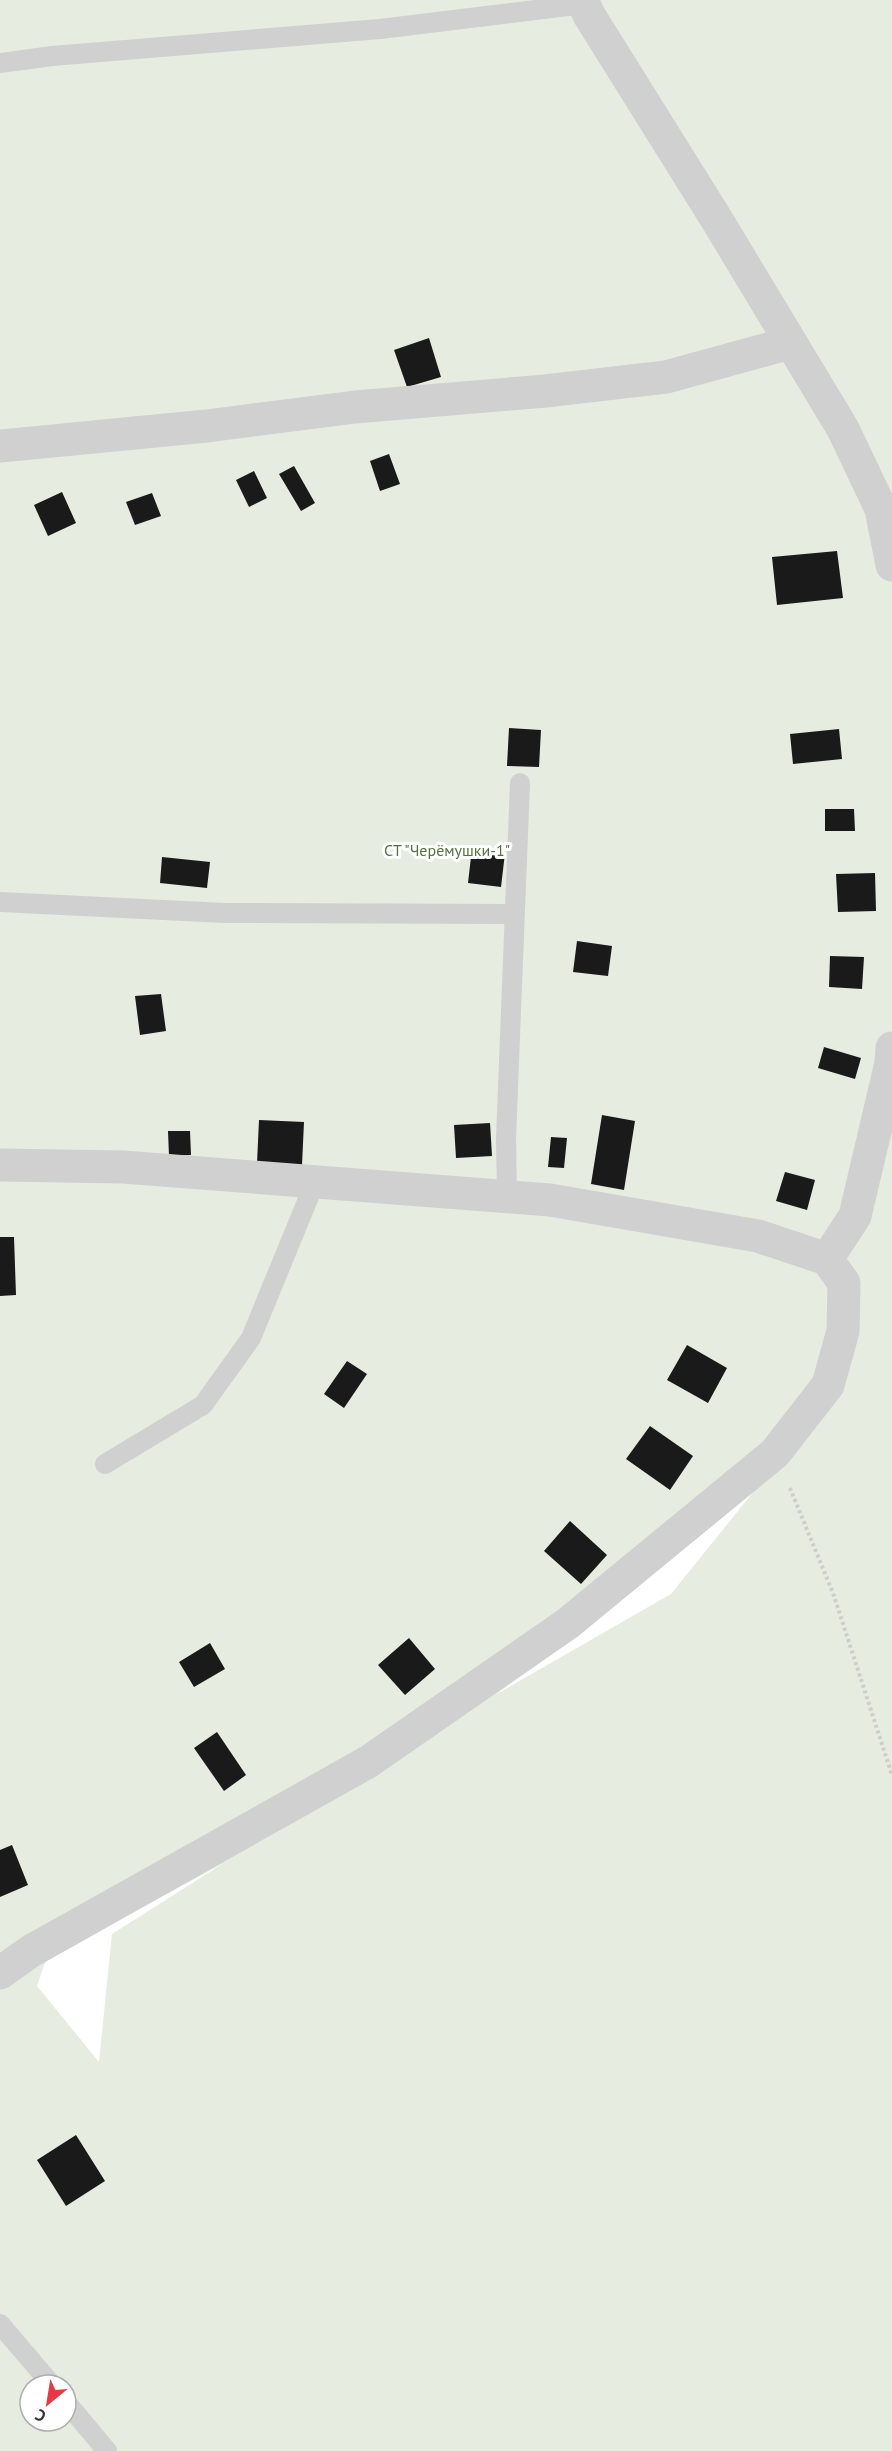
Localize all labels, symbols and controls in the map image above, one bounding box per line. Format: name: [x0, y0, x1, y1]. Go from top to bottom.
park label: СТ "Черёмушки-1": [384, 840, 510, 860]
north arrow: [18, 2373, 78, 2433]
text: С: [32, 2405, 49, 2427]

